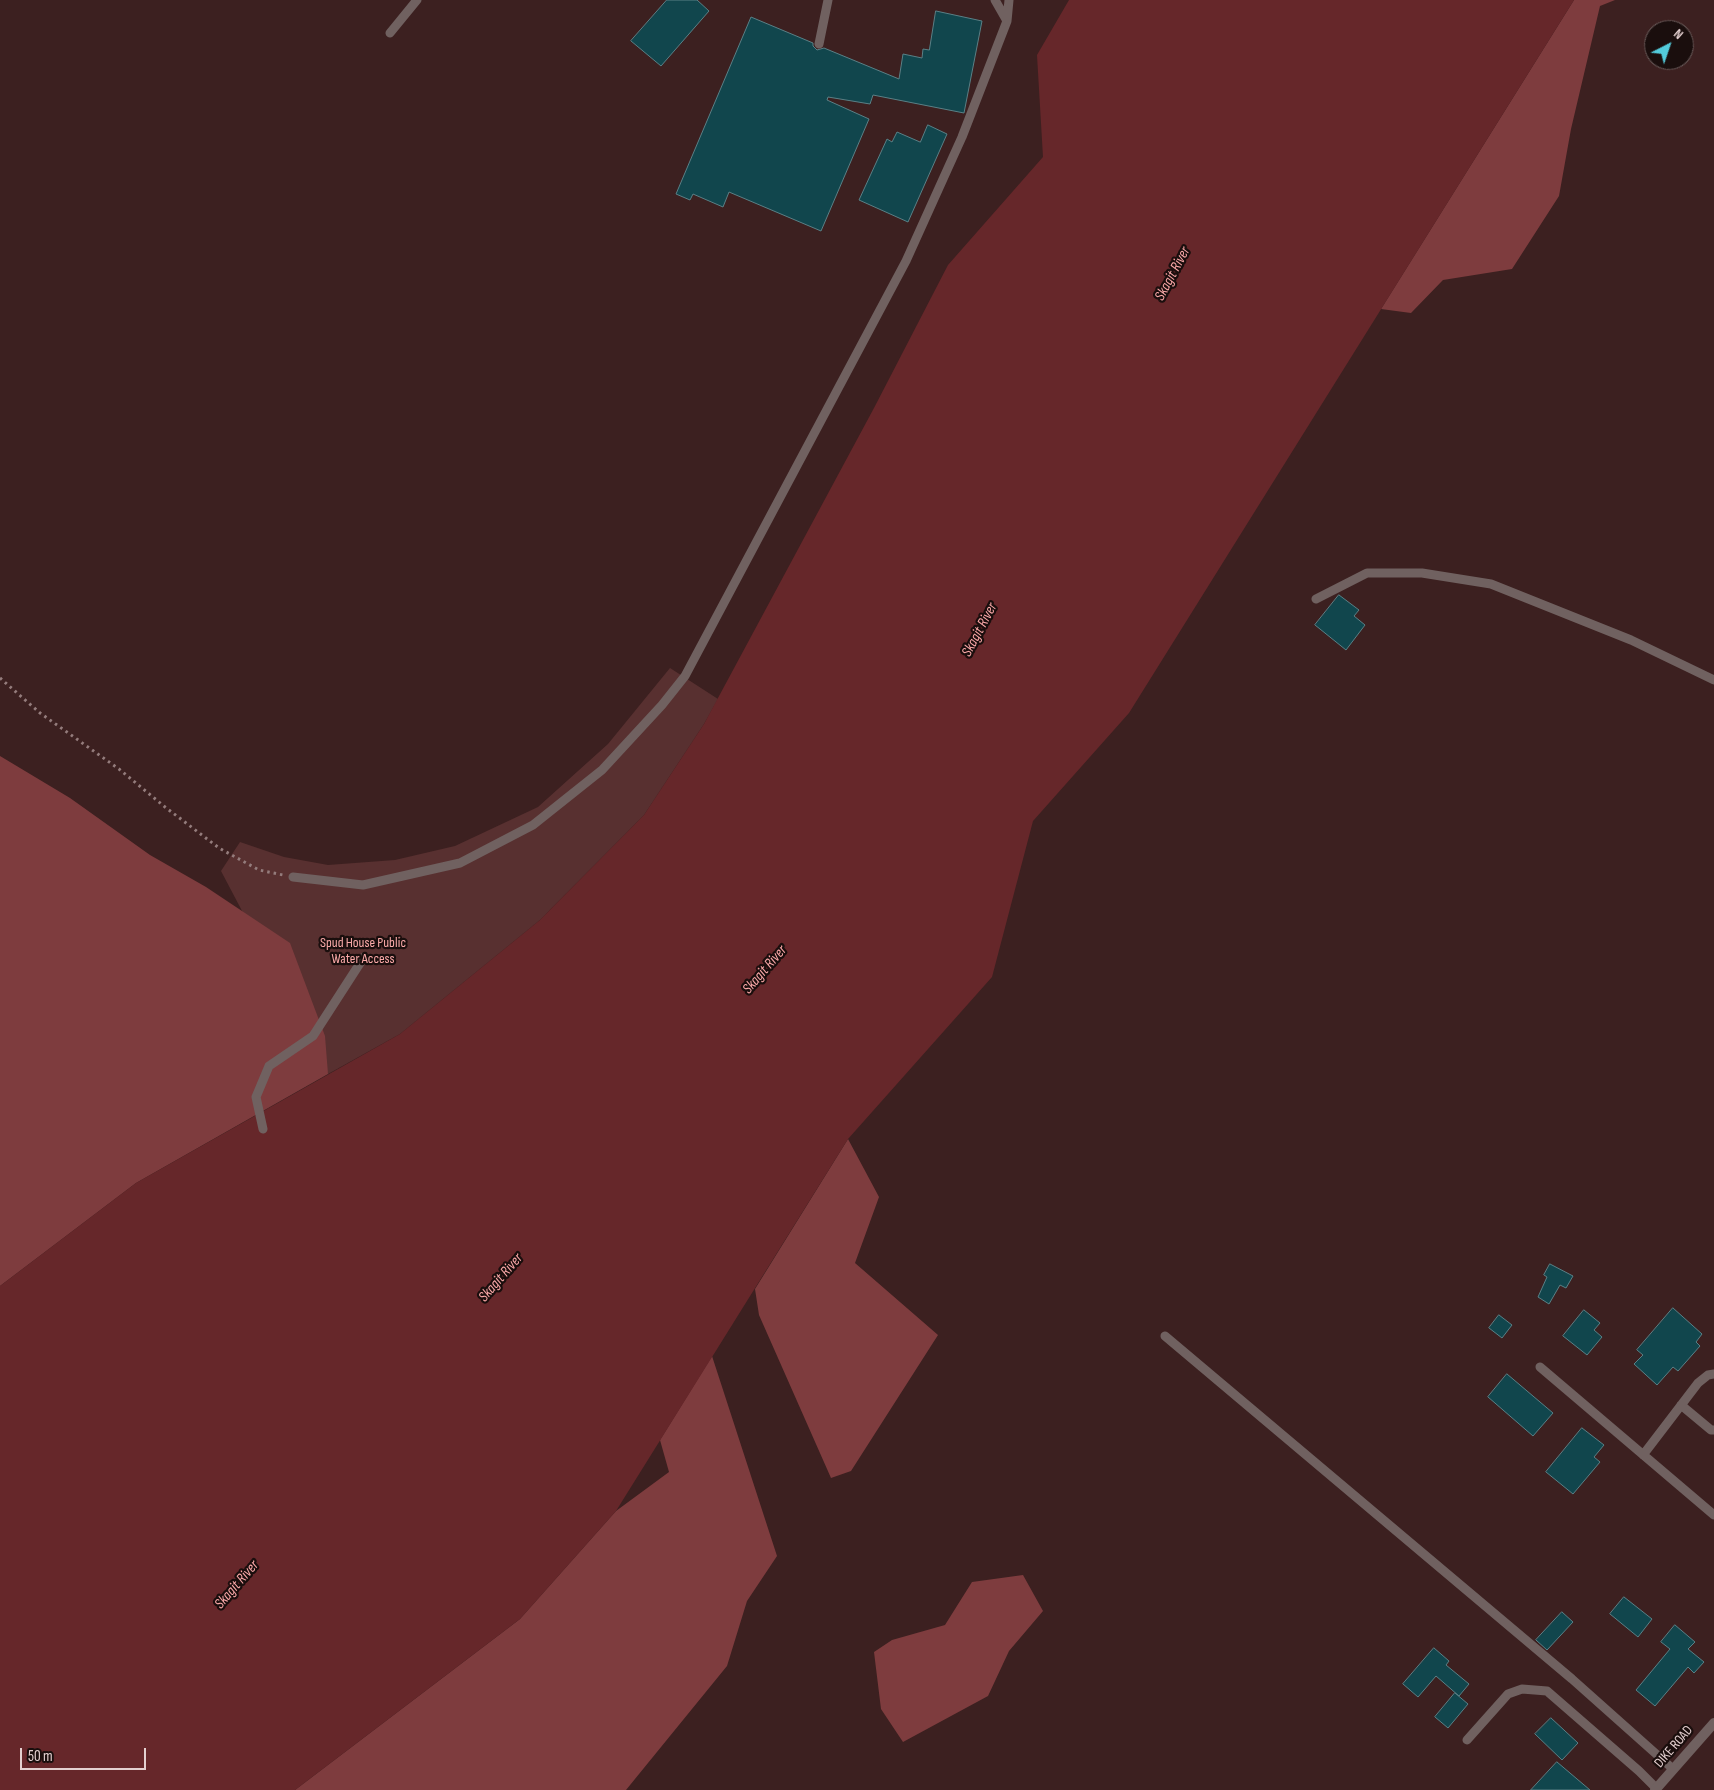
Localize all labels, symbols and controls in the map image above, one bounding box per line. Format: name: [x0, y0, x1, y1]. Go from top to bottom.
north arrow: [1644, 20, 1694, 70]
text: N: [1670, 25, 1687, 43]
water label: Skagit River: [1151, 244, 1195, 304]
water label: Skagit River: [958, 600, 1002, 660]
park label: Spud House Public Water Access: [320, 935, 406, 968]
water label: Skagit River: [739, 942, 791, 998]
water label: Skagit River: [475, 1250, 527, 1306]
water label: Skagit River: [211, 1557, 263, 1613]
street label: DIKE ROAD: [1651, 1723, 1697, 1771]
scale bar: [22, 1738, 149, 1770]
text: 50 m: [28, 1747, 53, 1766]

